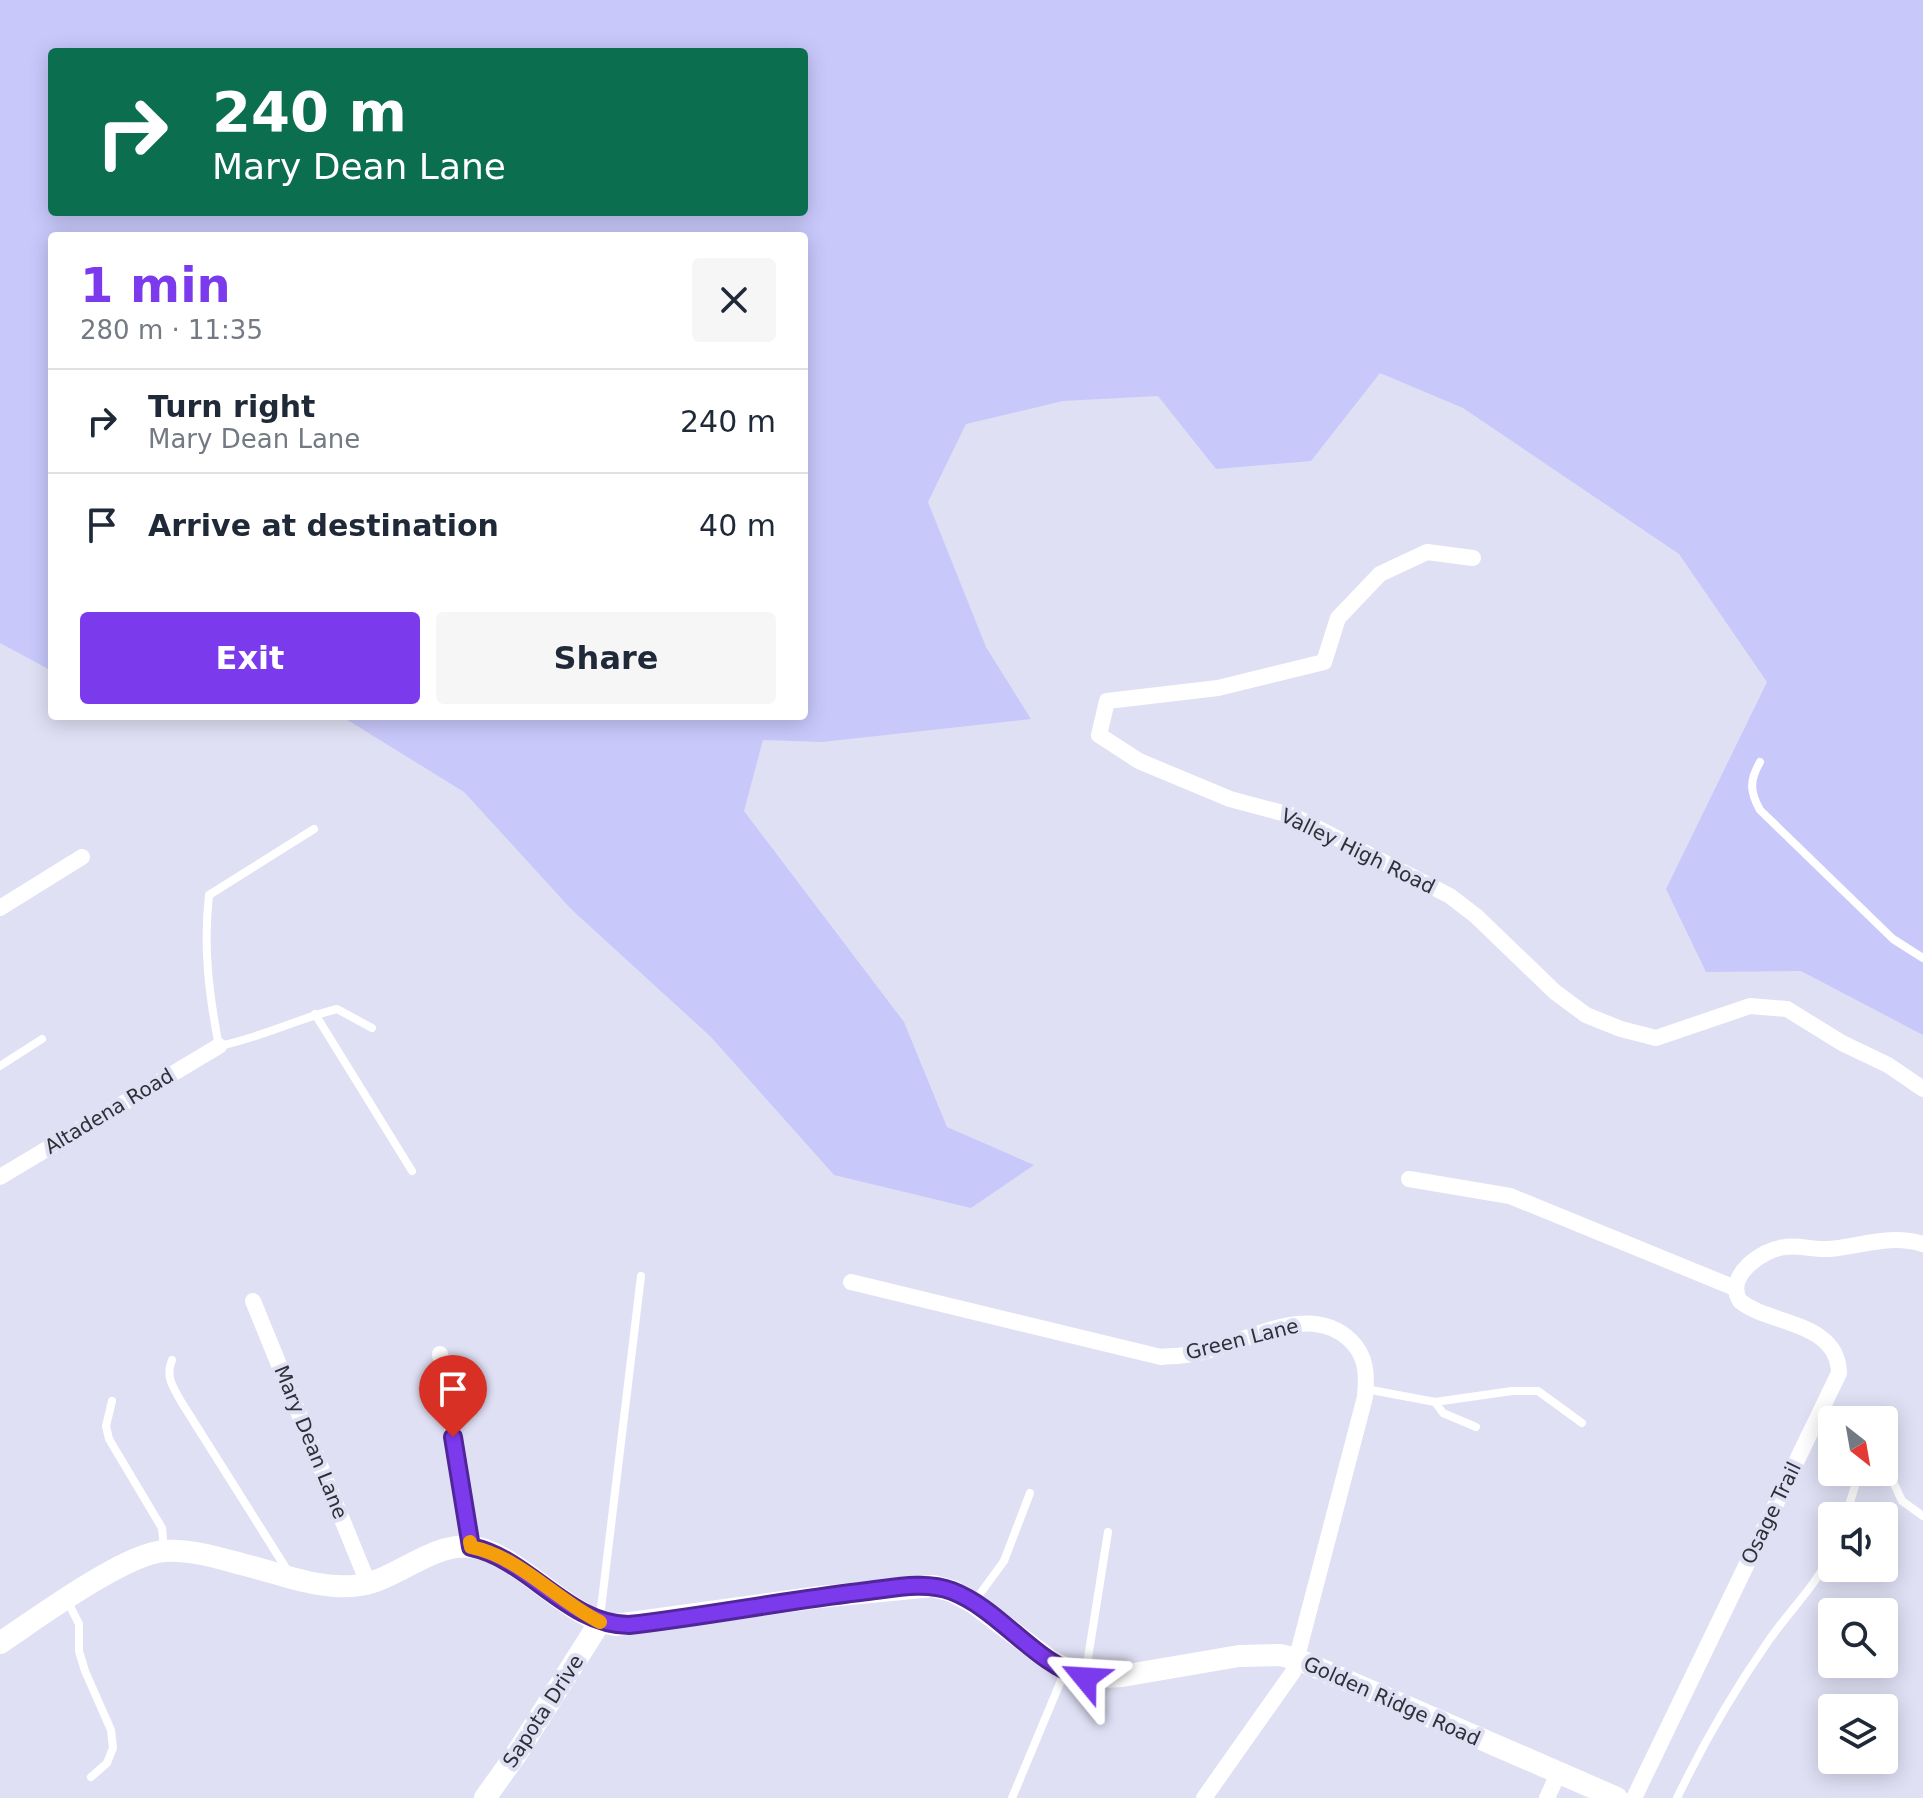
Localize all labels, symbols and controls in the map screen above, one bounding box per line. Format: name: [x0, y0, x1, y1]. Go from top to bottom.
text: 240 m: [212, 79, 407, 144]
icon: right: [80, 80, 184, 184]
text: Mary Dean Lane: [212, 146, 506, 187]
text: 1 min: [80, 257, 231, 313]
button: close: [692, 258, 776, 342]
text: 280 m · 11:35: [80, 315, 263, 345]
text: Turn right: [148, 389, 315, 424]
icon: right: [80, 399, 124, 443]
text: 240 m: [680, 404, 776, 439]
text: Mary Dean Lane: [148, 424, 360, 454]
icon: arrive: [80, 503, 124, 547]
text: Arrive at destination: [148, 508, 499, 543]
text: 40 m: [699, 508, 776, 543]
button: Exit: [80, 612, 420, 704]
button: Share: [436, 612, 776, 704]
street label: Valley High Road: [1277, 803, 1439, 899]
street label: Altadena Road: [40, 1063, 178, 1159]
street label: Green Lane: [1183, 1313, 1301, 1365]
pin: [419, 1355, 487, 1437]
street label: Mary Dean Lane: [269, 1362, 353, 1522]
icon: arrive: [431, 1367, 475, 1411]
north arrow: [1818, 1406, 1898, 1486]
map controls: [1818, 1406, 1898, 1774]
street label: Osage Trail: [1736, 1458, 1806, 1568]
button: sound: [1818, 1502, 1898, 1582]
button: search: [1818, 1598, 1898, 1678]
position arrow: [1043, 1636, 1127, 1720]
street label: Sapota Drive: [498, 1650, 588, 1772]
street label: Golden Ridge Road: [1300, 1651, 1484, 1751]
button: layers: [1818, 1694, 1898, 1774]

